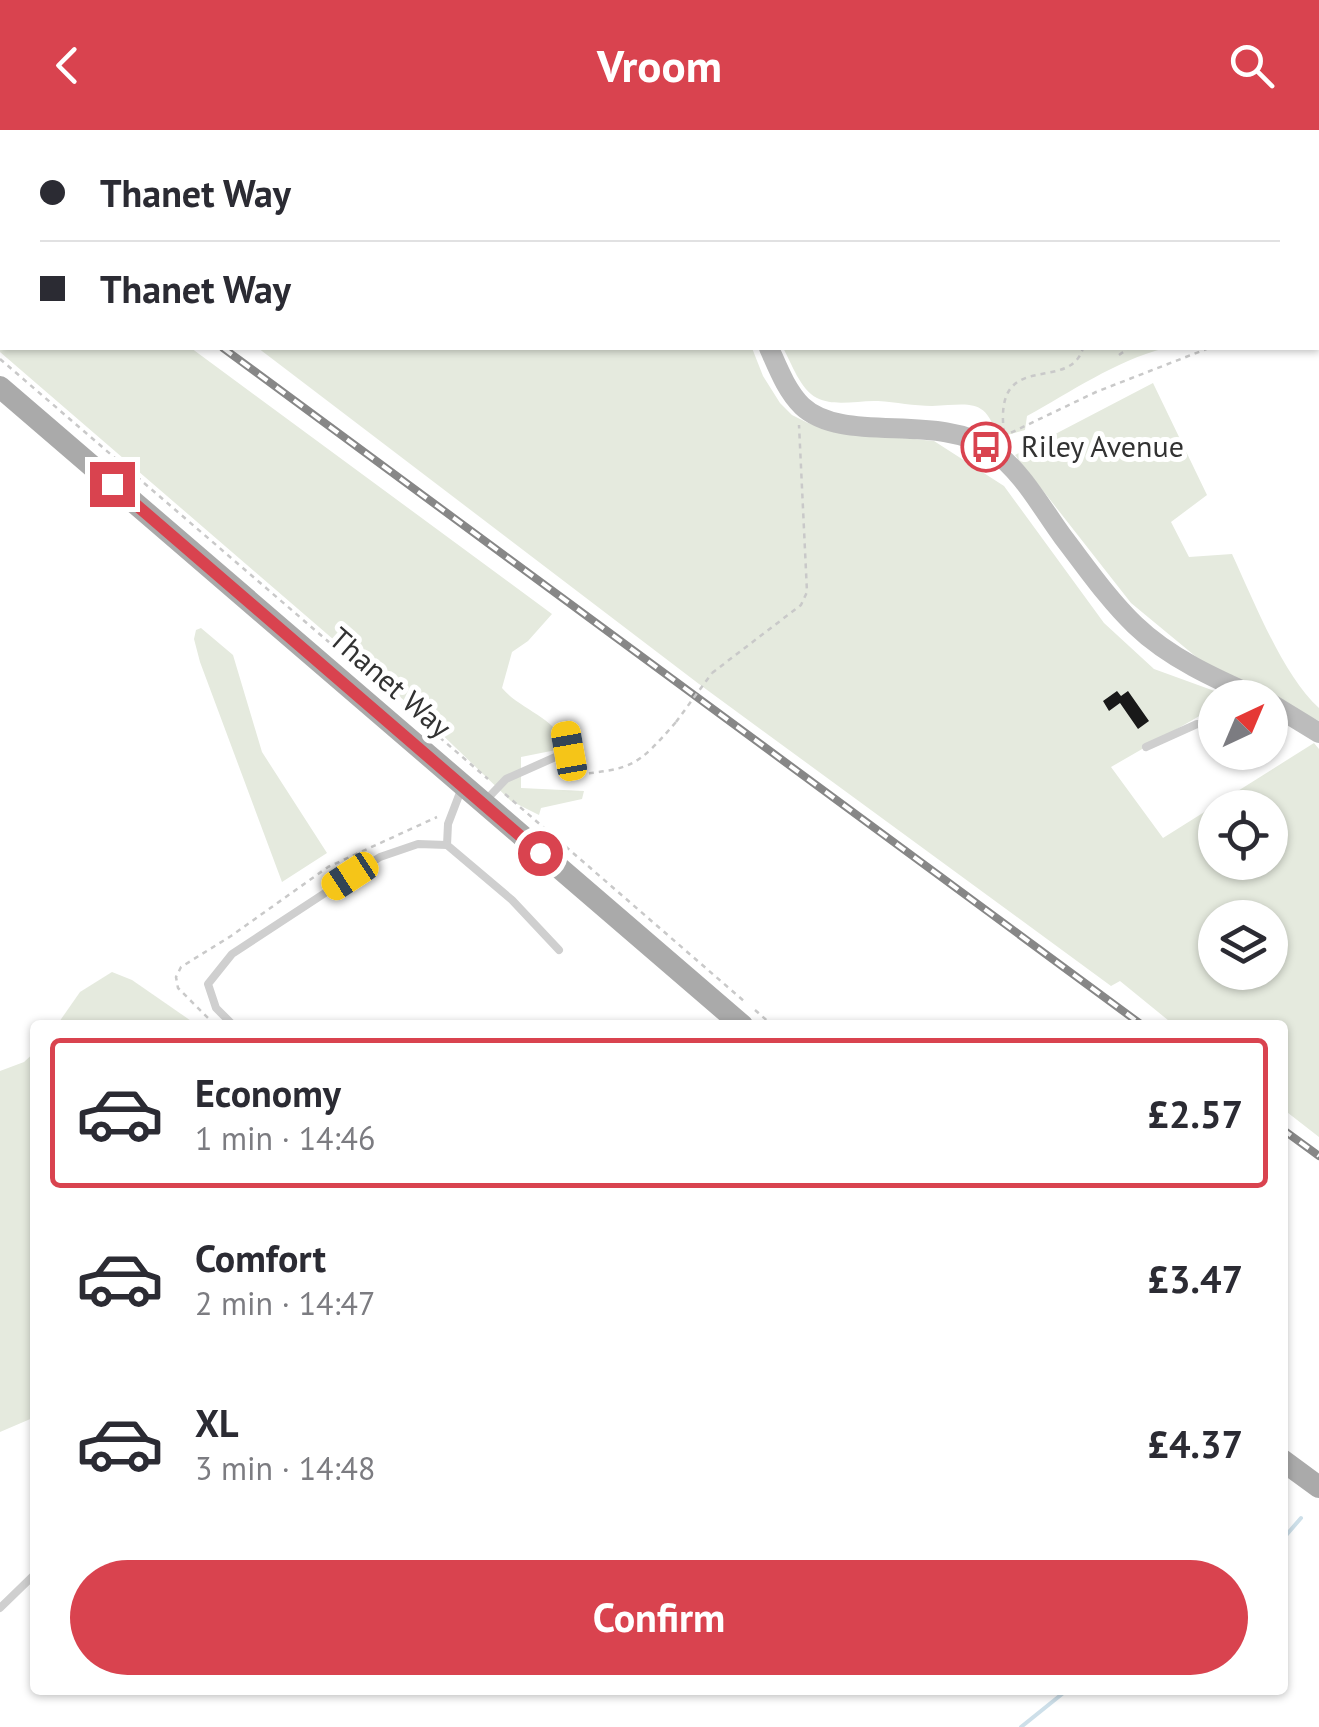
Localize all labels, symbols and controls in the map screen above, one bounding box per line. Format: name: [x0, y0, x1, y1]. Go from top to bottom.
text: Vroom: [597, 36, 722, 94]
icon: back: [40, 38, 95, 93]
icon: search: [1224, 38, 1279, 93]
text: Thanet Way: [100, 168, 291, 217]
text: Thanet Way: [100, 264, 291, 313]
bus stop icon: Riley Avenue: [960, 421, 1012, 473]
place label: Riley Avenue: [1021, 426, 1184, 465]
route end: [90, 462, 135, 507]
street label: Thanet Way: [322, 618, 460, 746]
north arrow: [1198, 680, 1288, 770]
map controls: [1198, 680, 1288, 990]
car: [549, 719, 589, 783]
button: locate: [1198, 790, 1288, 880]
route start: [518, 831, 563, 876]
car: [317, 847, 383, 905]
button: layers: [1198, 900, 1288, 990]
icon: car: [75, 1068, 165, 1158]
text: Economy: [195, 1068, 341, 1117]
text: £2.57: [1147, 1089, 1243, 1138]
text: 1 min · 14:46: [195, 1117, 375, 1159]
icon: car: [75, 1233, 165, 1323]
text: Comfort: [195, 1233, 326, 1282]
text: £3.47: [1147, 1254, 1243, 1303]
text: 2 min · 14:47: [195, 1282, 375, 1324]
icon: car: [75, 1398, 165, 1488]
text: XL: [195, 1398, 239, 1447]
text: £4.37: [1147, 1419, 1243, 1468]
text: 3 min · 14:48: [195, 1447, 375, 1489]
button: Confirm: [70, 1560, 1248, 1675]

